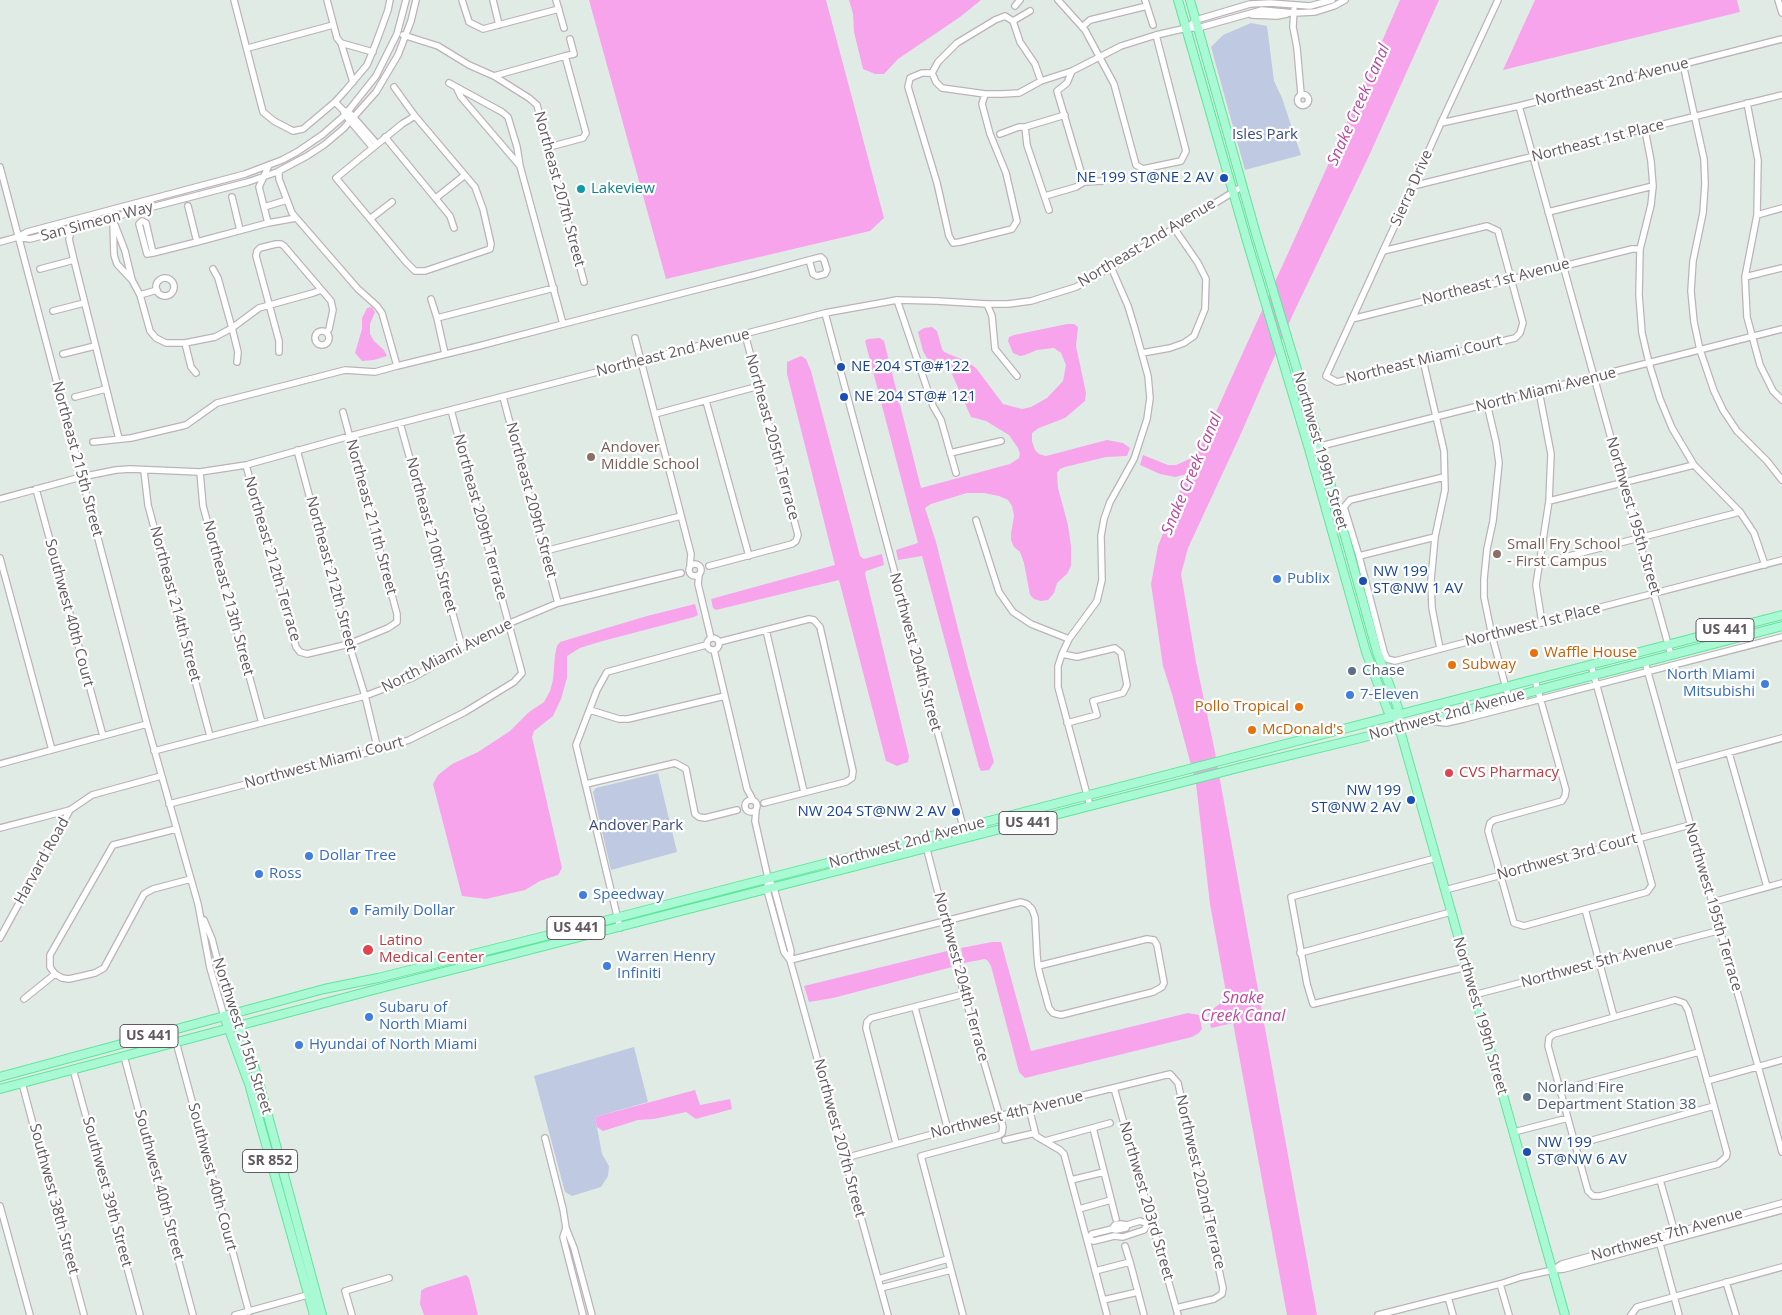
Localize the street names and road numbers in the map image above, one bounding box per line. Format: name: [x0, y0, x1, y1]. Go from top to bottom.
street label: Northeast 2nd Avenue: [1534, 54, 1690, 110]
street label: Northeast 207th Street: [530, 109, 588, 269]
street label: Northeast 1st Place: [1530, 116, 1666, 166]
street label: Sierra Drive: [1387, 147, 1437, 229]
street label: Northeast 2nd Avenue: [1075, 195, 1219, 291]
street label: San Simeon Way: [39, 198, 155, 246]
street label: Northeast 1st Avenue: [1420, 255, 1572, 309]
street label: Northeast 2nd Avenue: [595, 325, 751, 381]
street label: Northeast Miami Court: [1344, 332, 1504, 388]
street label: Northeast 205th Terrace: [741, 352, 803, 522]
street label: North Miami Avenue: [1474, 364, 1618, 416]
street label: Northwest 199th Street: [1289, 370, 1351, 532]
street label: Northeast 215th Street: [48, 379, 106, 539]
street label: Northeast 209th Street: [502, 420, 560, 580]
street label: Northeast 209th Terrace: [449, 432, 511, 602]
street label: Northwest 195th Street: [1602, 435, 1664, 597]
street label: Northeast 211th Street: [342, 437, 400, 597]
street label: Northeast 210th Street: [402, 455, 460, 615]
street label: Northeast 212th Terrace: [240, 474, 304, 644]
street label: Northeast 212th Street: [302, 494, 360, 654]
street label: Northeast 213th Street: [199, 518, 257, 678]
street label: Northeast 214th Street: [146, 524, 204, 684]
street label: Southwest 40th Court: [41, 537, 97, 689]
street label: Northwest 204th Street: [885, 571, 945, 733]
street label: Northwest 1st Place: [1463, 599, 1603, 651]
street label: North Miami Avenue: [379, 615, 515, 697]
road number: US 441: [1696, 618, 1754, 642]
street label: Northwest 2nd Avenue: [1367, 686, 1527, 744]
street label: Northwest Miami Court: [243, 733, 405, 793]
road number: US 441: [999, 811, 1057, 834]
street label: Northwest 2nd Avenue: [827, 814, 987, 872]
street label: Harvard Road: [11, 815, 73, 907]
street label: Northwest 195th Terrace: [1680, 821, 1746, 993]
street label: Northwest 3rd Court: [1495, 830, 1639, 884]
street label: Northwest 204th Terrace: [930, 890, 992, 1064]
road number: US 441: [547, 916, 605, 940]
street label: Northwest 5th Avenue: [1519, 934, 1675, 992]
street label: Northwest 199th Street: [1449, 935, 1511, 1097]
street label: Northwest 215th Street: [208, 955, 276, 1117]
road number: US 441: [120, 1024, 178, 1048]
street label: Northwest 207th Street: [809, 1057, 869, 1219]
street label: Northwest 4th Avenue: [929, 1087, 1085, 1143]
street label: Northwest 202nd Terrace: [1171, 1093, 1229, 1271]
street label: Southwest 40th Court: [184, 1101, 240, 1253]
street label: Southwest 40th Street: [130, 1108, 188, 1262]
street label: Southwest 39th Street: [78, 1115, 136, 1269]
street label: Northwest 203rd Street: [1115, 1120, 1177, 1282]
street label: Southwest 38th Street: [25, 1122, 83, 1276]
road number: SR 852: [242, 1150, 298, 1172]
street label: Northwest 7th Avenue: [1589, 1205, 1745, 1265]

